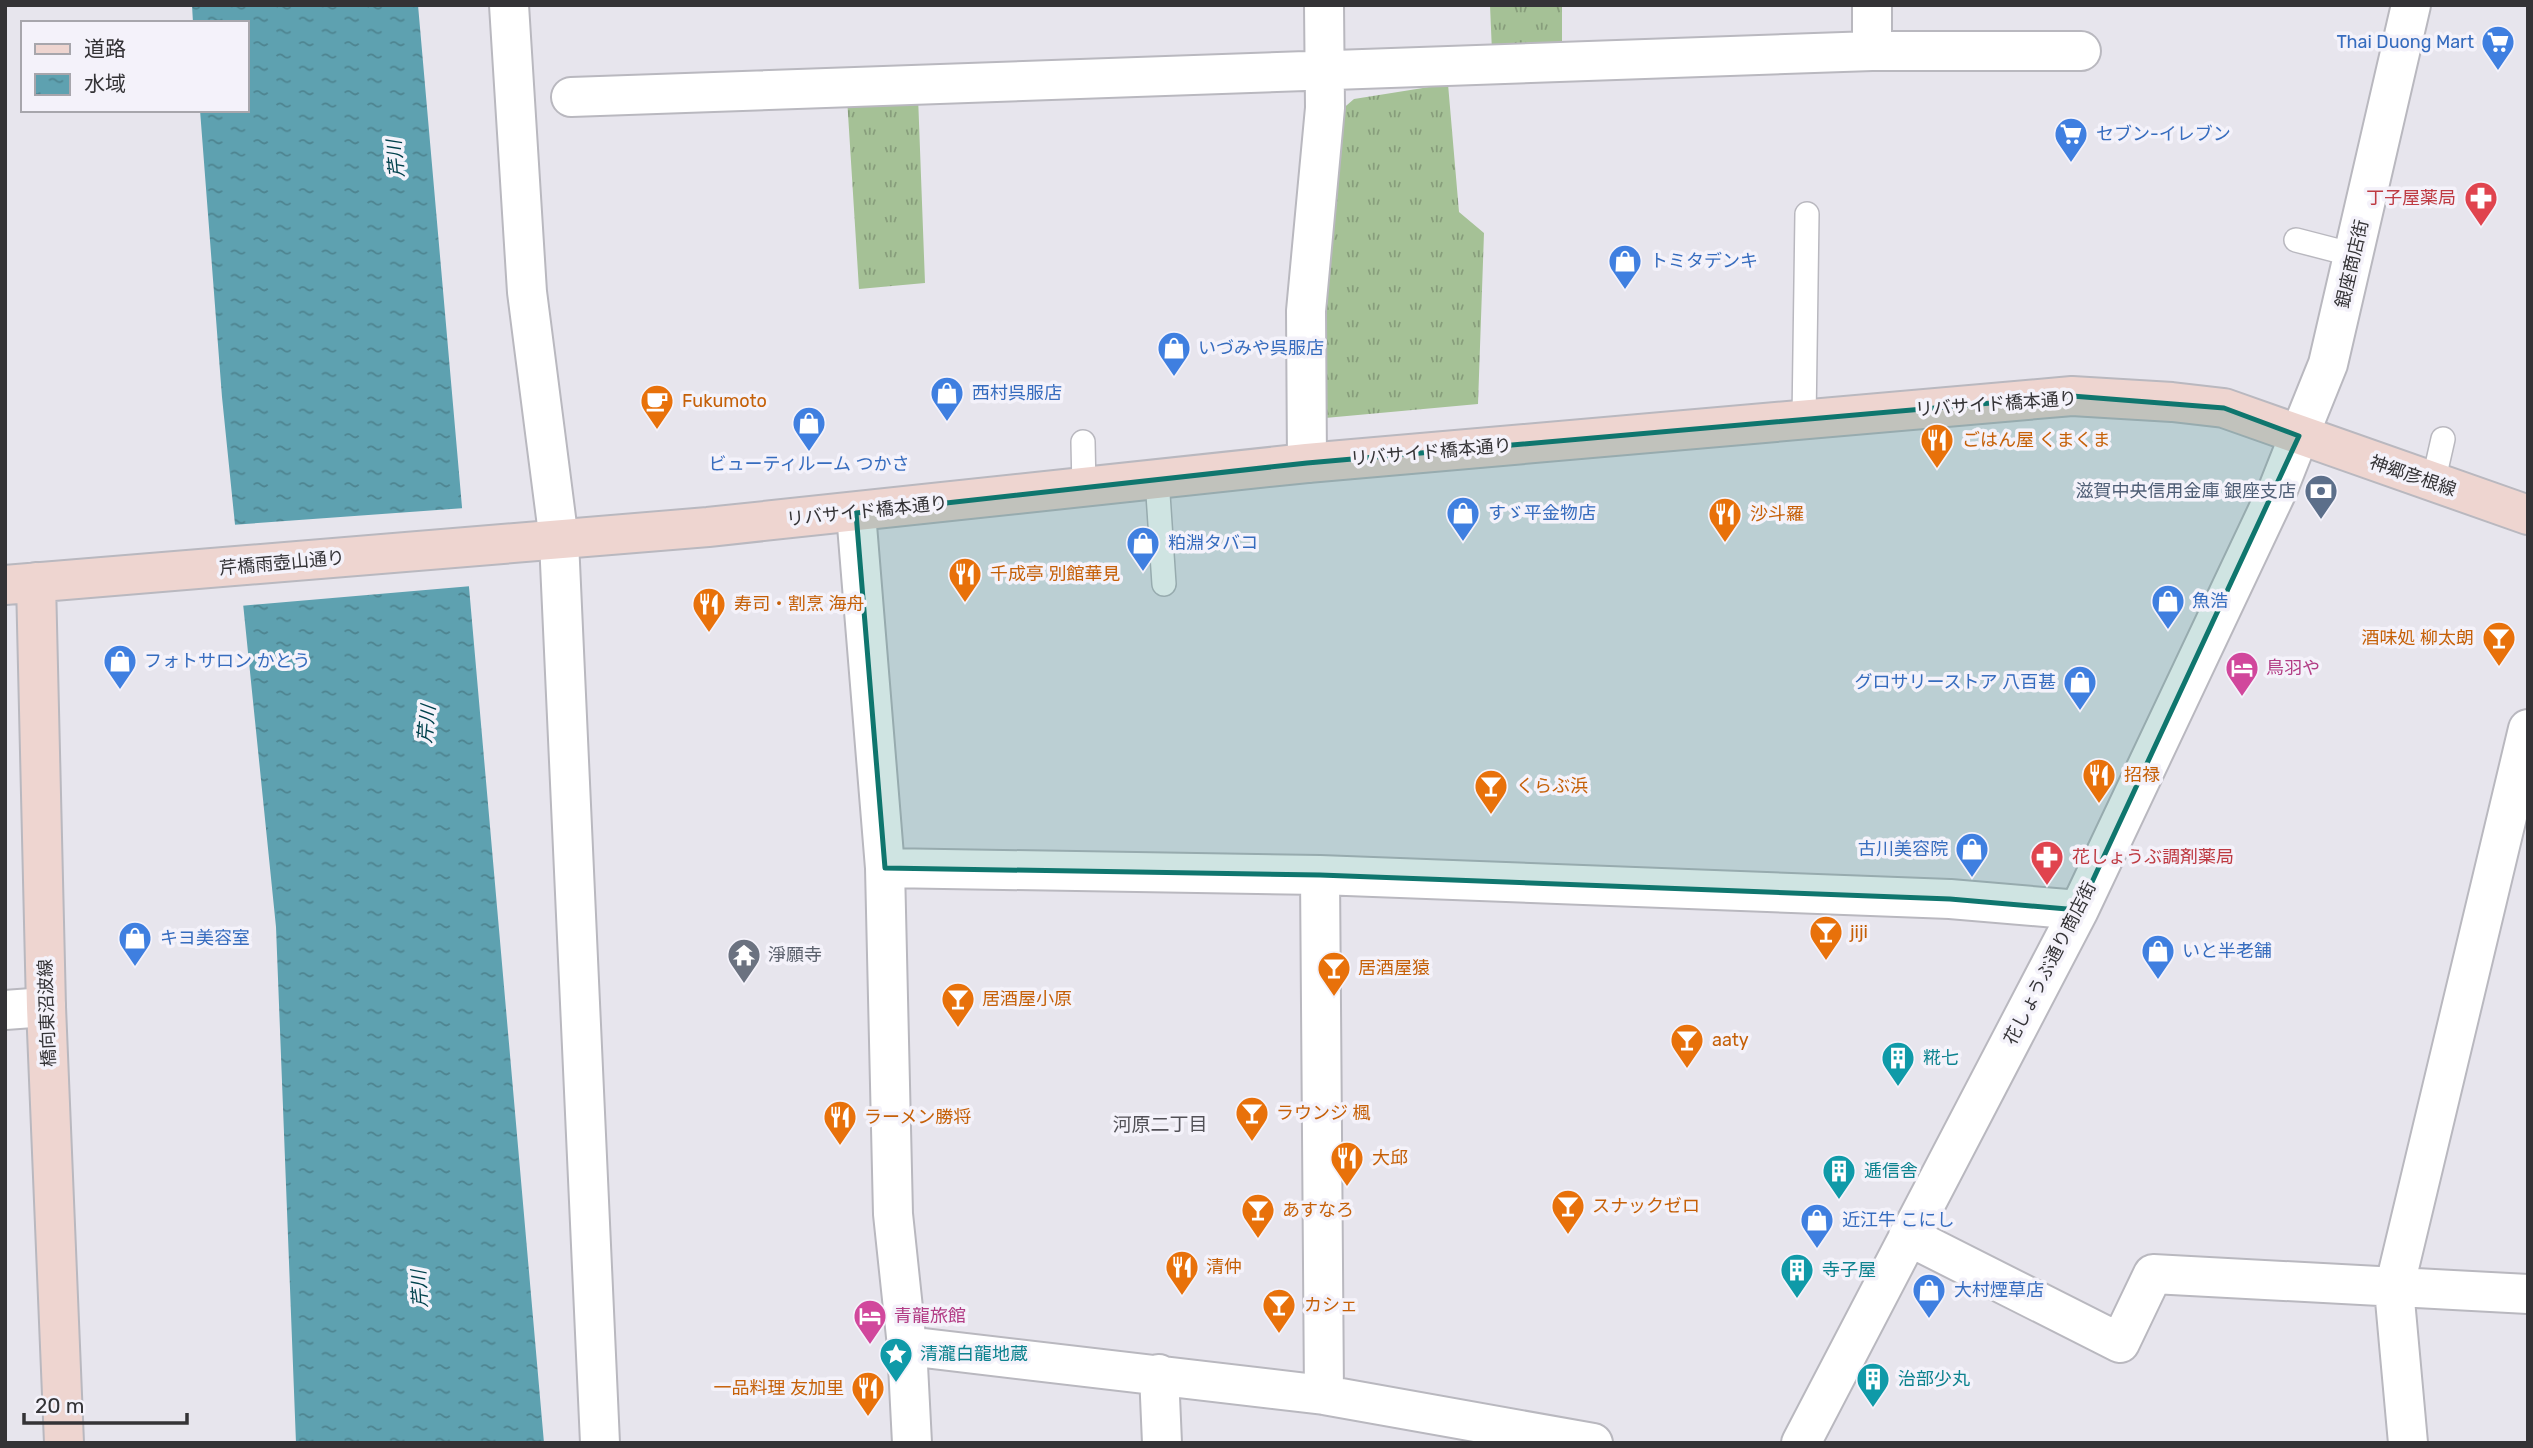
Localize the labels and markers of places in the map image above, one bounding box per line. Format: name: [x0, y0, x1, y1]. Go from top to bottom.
supermarket icon: Thai Duong Mart: [2479, 23, 2517, 72]
place label: Thai Duong Mart: [2337, 31, 2474, 53]
supermarket icon: セブン-イレブン: [2052, 115, 2090, 164]
place label: セブン-イレブン: [2096, 123, 2231, 145]
pharmacy icon: 丁子屋薬局: [2462, 179, 2500, 228]
place label: 丁子屋薬局: [2366, 187, 2456, 209]
shop icon: トミタデンキ: [1606, 242, 1644, 291]
place label: トミタデンキ: [1650, 250, 1758, 272]
shop icon: いづみや呉服店: [1155, 329, 1193, 378]
place label: いづみや呉服店: [1198, 337, 1324, 359]
shop icon: 西村呉服店: [928, 374, 966, 423]
cafe icon: Fukumoto: [638, 382, 676, 431]
place label: 西村呉服店: [972, 382, 1062, 404]
place label: Fukumoto: [682, 390, 767, 412]
shop icon: ビューティルーム つかさ: [790, 404, 828, 453]
restaurant icon: ごはん屋 くまくま: [1918, 421, 1956, 470]
place label: ごはん屋 くまくま: [1962, 429, 2110, 451]
place label: ビューティルーム つかさ: [709, 453, 909, 475]
bank icon: 滋賀中央信用金庫 銀座支店: [2302, 472, 2340, 521]
place label: 滋賀中央信用金庫 銀座支店: [2076, 480, 2296, 502]
shop icon: すゞ平金物店: [1444, 494, 1482, 543]
restaurant icon: 沙斗羅: [1706, 495, 1744, 544]
place label: すゞ平金物店: [1488, 502, 1596, 524]
place label: 沙斗羅: [1750, 503, 1804, 525]
shop icon: 粕淵タバコ: [1124, 524, 1162, 573]
place label: 粕淵タバコ: [1168, 532, 1258, 554]
restaurant icon: 千成亭 別館華見: [946, 555, 984, 604]
place label: 千成亭 別館華見: [990, 563, 1120, 585]
shop icon: 魚浩: [2149, 582, 2187, 631]
restaurant icon: 寿司・割烹 海舟: [690, 585, 728, 634]
place label: 魚浩: [2192, 590, 2228, 612]
place label: 寿司・割烹 海舟: [734, 593, 864, 615]
bar icon: 酒味処 柳太朗: [2480, 619, 2518, 668]
place label: 酒味処 柳太朗: [2362, 627, 2474, 649]
shop icon: フォトサロン かとう: [101, 642, 139, 691]
hotel icon: 鳥羽や: [2223, 649, 2261, 698]
place label: フォトサロン かとう: [144, 650, 310, 672]
place label: 鳥羽や: [2266, 657, 2320, 679]
shop icon: グロサリーストア 八百甚: [2061, 663, 2099, 712]
place label: グロサリーストア 八百甚: [1854, 671, 2056, 693]
restaurant icon: 招禄: [2080, 756, 2118, 805]
place label: 招禄: [2124, 764, 2160, 786]
bar icon: くらぶ浜: [1472, 767, 1510, 816]
place label: くらぶ浜: [1516, 775, 1588, 797]
shop icon: 古川美容院: [1953, 830, 1991, 879]
place label: 古川美容院: [1858, 838, 1948, 860]
pharmacy icon: 花しょうぶ調剤薬局: [2028, 838, 2066, 887]
place label: 花しょうぶ調剤薬局: [2072, 846, 2234, 868]
bar icon: jiji: [1807, 913, 1845, 962]
shop icon: キヨ美容室: [116, 919, 154, 968]
place label: jiji: [1849, 921, 1868, 943]
place label: キヨ美容室: [160, 927, 250, 949]
shop icon: いと半老舗: [2139, 932, 2177, 981]
temple icon: 淨願寺: [725, 936, 763, 985]
place label: いと半老舗: [2182, 940, 2272, 962]
place label: 淨願寺: [768, 944, 822, 966]
bar icon: 居酒屋猿: [1315, 949, 1353, 998]
place label: 居酒屋猿: [1358, 957, 1430, 979]
bar icon: 居酒屋小原: [939, 980, 977, 1029]
place label: 居酒屋小原: [982, 988, 1072, 1010]
bar icon: aaty: [1668, 1021, 1706, 1070]
place label: aaty: [1712, 1029, 1749, 1051]
building icon: 糀七: [1879, 1039, 1917, 1088]
place label: 糀七: [1923, 1047, 1959, 1069]
bar icon: ラウンジ 楓: [1233, 1094, 1271, 1143]
restaurant icon: ラーメン勝将: [821, 1098, 859, 1147]
place label: ラウンジ 楓: [1276, 1102, 1370, 1124]
place label: ラーメン勝将: [864, 1106, 971, 1128]
restaurant icon: 大邱: [1328, 1139, 1366, 1188]
place label: 大邱: [1372, 1147, 1408, 1169]
building icon: 逓信舎: [1820, 1152, 1858, 1201]
place label: 逓信舎: [1864, 1160, 1918, 1182]
bar icon: スナックゼロ: [1549, 1187, 1587, 1236]
bar icon: あすなろ: [1239, 1191, 1277, 1240]
place label: スナックゼロ: [1592, 1195, 1700, 1217]
place label: あすなろ: [1282, 1199, 1354, 1221]
shop icon: 近江牛 こにし: [1798, 1201, 1836, 1250]
place label: 近江牛 こにし: [1842, 1209, 1954, 1231]
restaurant icon: 清仲: [1163, 1248, 1201, 1297]
building icon: 寺子屋: [1778, 1251, 1816, 1300]
place label: 清仲: [1206, 1256, 1242, 1278]
place label: 寺子屋: [1822, 1259, 1876, 1281]
shop icon: 大村煙草店: [1910, 1271, 1948, 1320]
place label: 大村煙草店: [1954, 1279, 2044, 1301]
bar icon: カシェ: [1260, 1286, 1298, 1335]
place label: カシェ: [1304, 1294, 1358, 1316]
hotel icon: 青龍旅館: [851, 1297, 889, 1346]
place label: 青龍旅館: [894, 1305, 966, 1327]
place icon: 清瀧白龍地蔵: [877, 1335, 915, 1384]
place label: 清瀧白龍地蔵: [920, 1343, 1028, 1365]
building icon: 治部少丸: [1854, 1360, 1892, 1409]
place label: 治部少丸: [1898, 1368, 1970, 1390]
restaurant icon: 一品料理 友加里: [849, 1369, 887, 1418]
place label: 一品料理 友加里: [714, 1377, 844, 1399]

